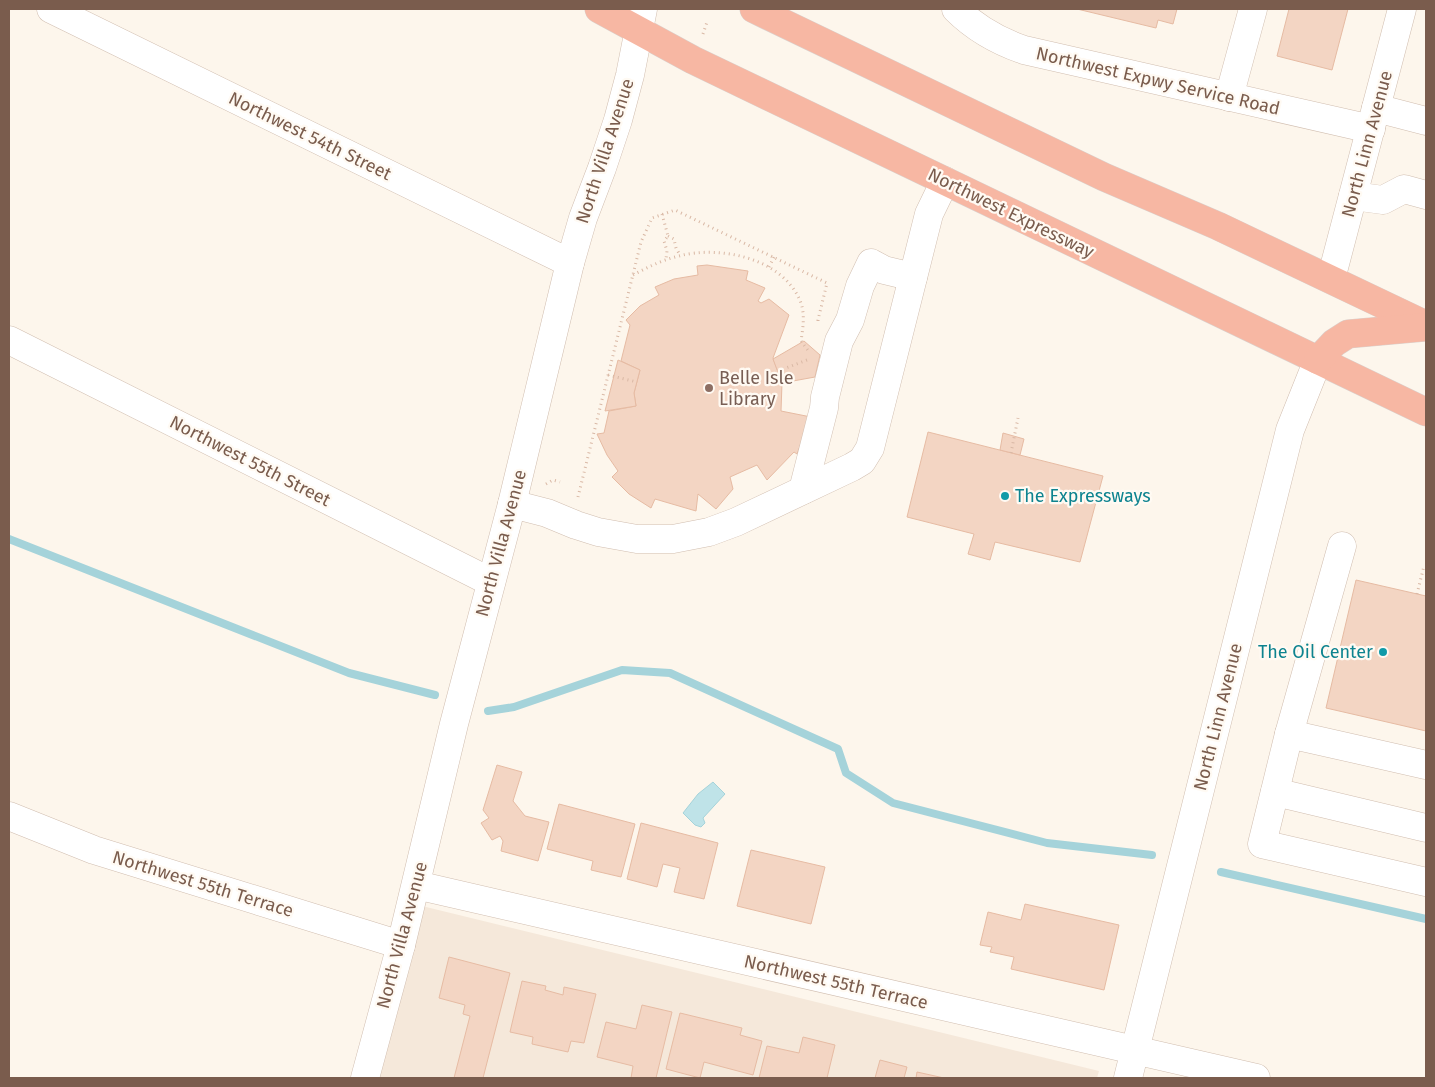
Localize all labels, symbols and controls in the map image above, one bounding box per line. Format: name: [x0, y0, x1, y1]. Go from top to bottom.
street label: Northwest Expwy Service Road: [1034, 42, 1282, 120]
street label: North Linn Avenue: [1337, 68, 1397, 220]
street label: North Villa Avenue: [571, 76, 639, 226]
street label: Northwest 54th Street: [225, 87, 395, 185]
street label: Northwest Expressway: [924, 163, 1098, 263]
place label: Belle Isle Library: [719, 367, 794, 410]
marker: Belle Isle Library: [703, 382, 715, 394]
street label: Northwest 55th Street: [166, 411, 335, 511]
street label: North Villa Avenue: [471, 467, 531, 619]
place label: The Expressways: [1015, 485, 1151, 507]
marker: The Expressways: [999, 490, 1011, 502]
street label: North Linn Avenue: [1189, 641, 1247, 793]
place label: The Oil Center: [1258, 641, 1373, 663]
marker: The Oil Center: [1377, 646, 1389, 658]
street label: Northwest 55th Terrace: [110, 846, 296, 922]
street label: North Villa Avenue: [372, 859, 432, 1011]
street label: Northwest 55th Terrace: [742, 950, 930, 1014]

